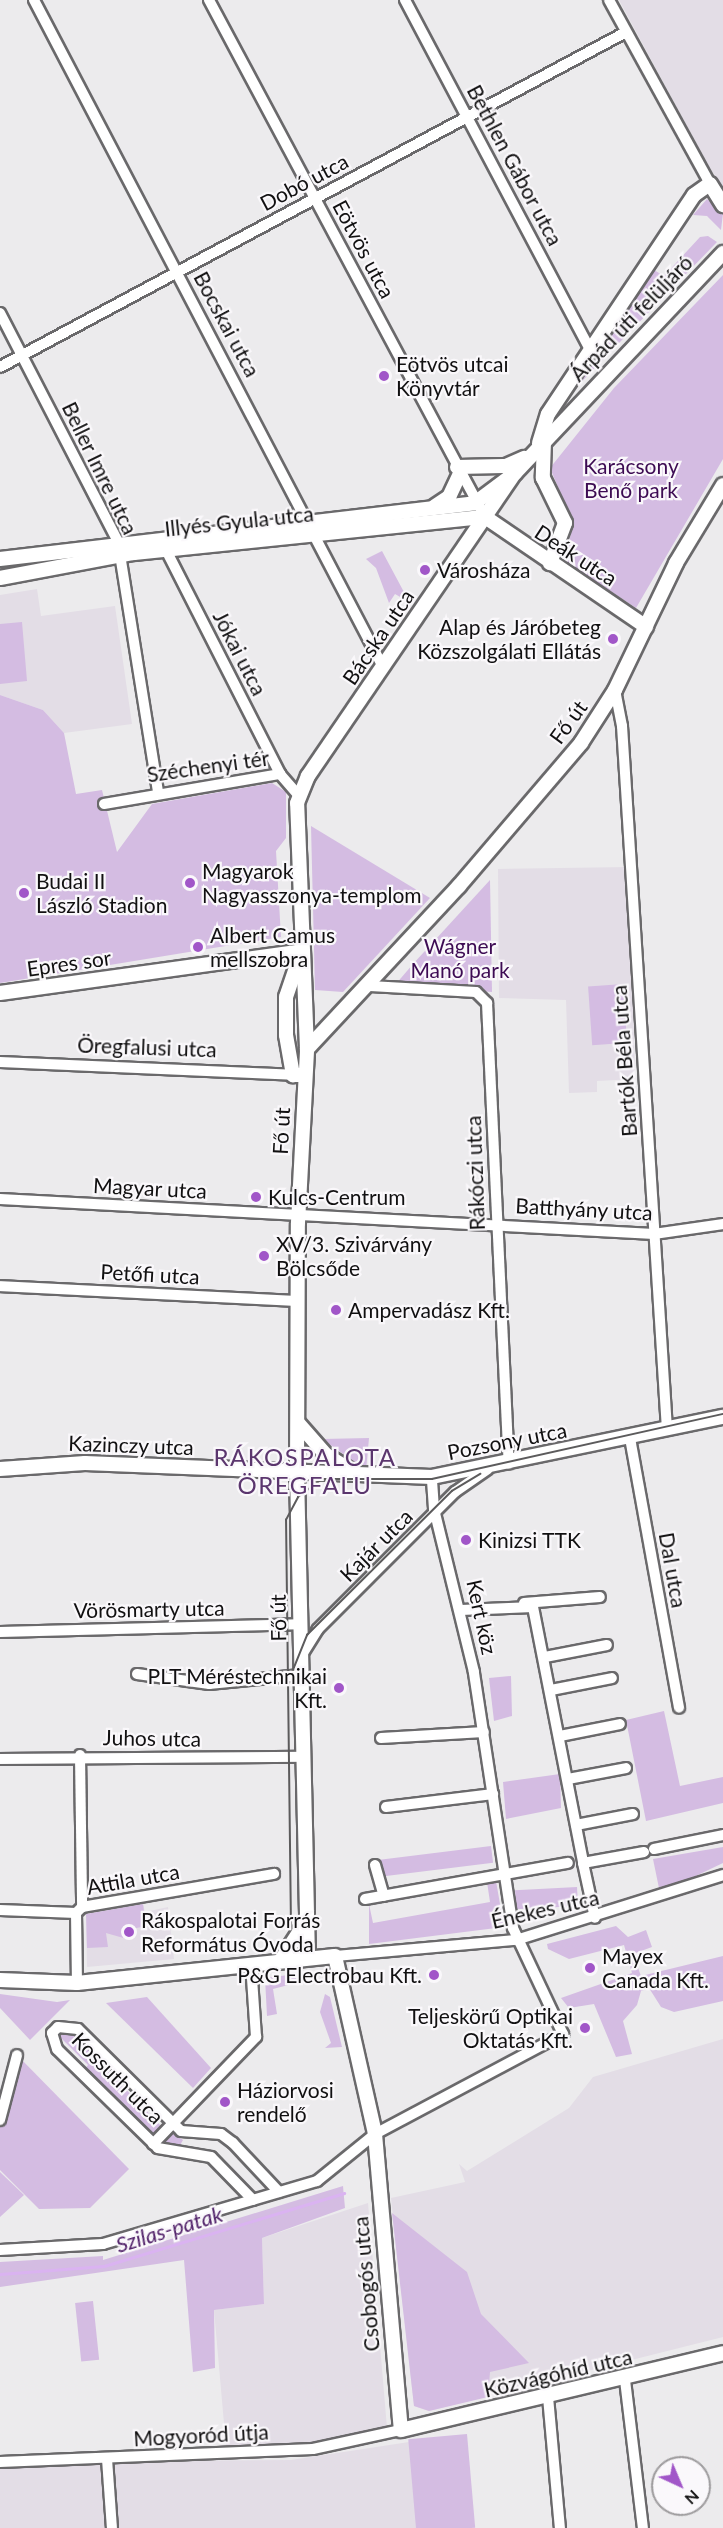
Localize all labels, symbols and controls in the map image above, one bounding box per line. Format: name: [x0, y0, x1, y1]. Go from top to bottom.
street label: Bethlen Gábor utca: [462, 80, 568, 250]
street label: Dobó utca: [256, 148, 352, 216]
street label: Eötvös utca: [328, 196, 400, 302]
street label: Árpád úti felüljáró: [564, 250, 698, 386]
street label: Bocskai utca: [189, 267, 265, 381]
place label: Eötvös utcai Könyvtár: [396, 351, 508, 401]
marker: Eötvös utcai Könyvtár: [377, 369, 391, 383]
street label: Beller Imre utca: [57, 397, 143, 539]
park label: Karácsony Benő park: [583, 453, 679, 503]
street label: Illyés Gyula utca: [163, 501, 315, 541]
street label: Deák utca: [530, 519, 622, 591]
place label: Városháza: [437, 557, 530, 583]
marker: Városháza: [418, 563, 432, 577]
street label: Bácska utca: [337, 585, 419, 689]
street label: Jókai utca: [208, 606, 272, 700]
place label: Alap és Járóbeteg Közszolgálati Ellátás: [417, 614, 601, 664]
marker: Alap és Járóbeteg Közszolgálati Ellátás: [606, 632, 620, 646]
street label: Fő út: [544, 695, 592, 749]
street label: Széchenyi tér: [145, 745, 271, 787]
place label: Magyarok Nagyasszonya-templom: [202, 858, 422, 908]
place label: Budai II László Stadion: [36, 868, 167, 918]
marker: Magyarok Nagyasszonya-templom: [183, 876, 197, 890]
marker: Budai II László Stadion: [17, 886, 31, 900]
place label: Albert Camus mellszobra: [210, 922, 335, 972]
park label: Wágner Manó park: [410, 933, 510, 983]
marker: Albert Camus mellszobra: [191, 940, 205, 954]
street label: Epres sor: [25, 945, 113, 981]
street label: Bartók Béla utca: [606, 984, 642, 1138]
street label: Öregfalusi utca: [77, 1032, 217, 1062]
street label: Fő út: [267, 1107, 295, 1155]
street label: Rákóczi utca: [460, 1115, 490, 1231]
street label: Magyar utca: [92, 1172, 208, 1204]
place label: Kulcs-Centrum: [268, 1184, 406, 1210]
marker: Kulcs-Centrum: [249, 1190, 263, 1204]
street label: Batthyány utca: [515, 1193, 653, 1225]
place label: XV/3. Szivárvány Bölcsőde: [276, 1231, 432, 1281]
marker: XV/3. Szivárvány Bölcsőde: [257, 1249, 271, 1263]
street label: Petőfi utca: [100, 1259, 200, 1289]
place label: Ampervadász Kft.: [348, 1297, 510, 1323]
marker: Ampervadász Kft.: [329, 1303, 343, 1317]
street label: Pozsony utca: [445, 1417, 569, 1465]
street label: Kazinczy utca: [68, 1430, 194, 1460]
district label: RÁKOSPALOTA ÖREGFALU: [213, 1443, 397, 1499]
street label: Kajár utca: [334, 1503, 418, 1587]
place label: Kinizsi TTK: [478, 1527, 581, 1553]
street label: Dal utca: [654, 1530, 692, 1610]
marker: Kinizsi TTK: [459, 1533, 473, 1547]
street label: Kert köz: [462, 1577, 502, 1657]
street label: Fő út: [265, 1594, 291, 1642]
street label: Vörösmarty utca: [73, 1595, 225, 1623]
place label: PLT Méréstechnikai Kft.: [147, 1663, 327, 1713]
marker: PLT Méréstechnikai Kft.: [332, 1681, 346, 1695]
street label: Juhos utca: [103, 1725, 201, 1751]
street label: Attila utca: [85, 1858, 181, 1900]
street label: Énekes utca: [489, 1884, 601, 1934]
place label: Rákospalotai Forrás Református Óvoda: [141, 1907, 320, 1957]
marker: Rákospalotai Forrás Református Óvoda: [122, 1925, 136, 1939]
place label: Mayex Canada Kft.: [602, 1943, 709, 1993]
marker: Mayex Canada Kft.: [583, 1961, 597, 1975]
place label: P&G Electrobau Kft.: [237, 1962, 422, 1988]
marker: P&G Electrobau Kft.: [427, 1968, 441, 1982]
place label: Teljeskörű Optikai Oktatás Kft.: [408, 2003, 573, 2053]
marker: Teljeskörű Optikai Oktatás Kft.: [578, 2021, 592, 2035]
street label: Kossuth utca: [67, 2027, 169, 2129]
place label: Háziorvosi rendelő: [237, 2077, 334, 2127]
marker: Háziorvosi rendelő: [218, 2095, 232, 2109]
water label: Szilas-patak: [112, 2200, 226, 2258]
street label: Csobogós utca: [348, 2215, 384, 2353]
street label: Közvágóhíd utca: [481, 2344, 635, 2402]
street label: Mogyoród útja: [133, 2419, 269, 2451]
north arrow: [651, 2456, 711, 2516]
text: N: [681, 2487, 704, 2509]

